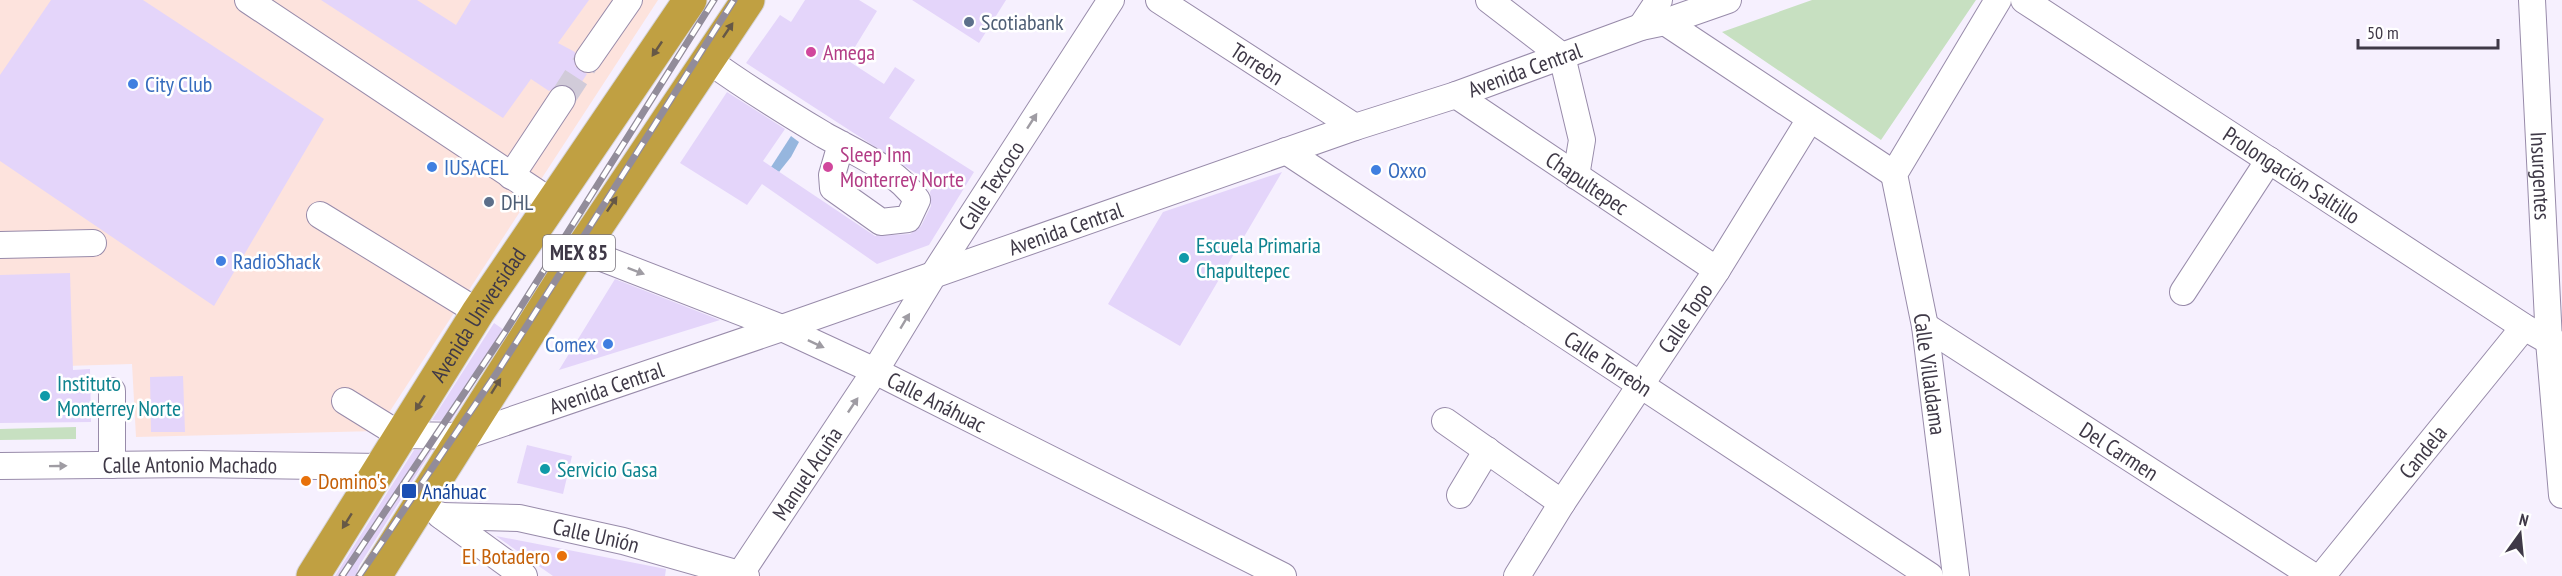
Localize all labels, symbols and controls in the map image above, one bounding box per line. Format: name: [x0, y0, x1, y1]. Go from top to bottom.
place label: Scotiabank: [981, 8, 1064, 36]
scale bar: [2358, 12, 2498, 50]
marker: Scotiabank: [962, 15, 976, 29]
text: 50 m: [2367, 21, 2399, 44]
one-way arrow: [722, 22, 733, 38]
street label: Torreòn: [1226, 36, 1289, 91]
street label: Avenida Central: [1464, 36, 1586, 103]
place label: Amega: [823, 38, 875, 66]
one-way arrow: [652, 41, 663, 57]
marker: Amega: [804, 45, 818, 59]
place label: City Club: [145, 70, 212, 98]
marker: City Club: [126, 77, 140, 91]
one-way arrow: [1027, 113, 1038, 130]
street label: Prolongación Saltillo: [2218, 120, 2366, 230]
street label: Insurgentes: [2525, 131, 2557, 221]
street label: Calle Texcoco: [952, 135, 1030, 235]
place label: Sleep Inn Monterrey Norte: [840, 140, 964, 193]
street label: Chapultepec: [1540, 145, 1634, 221]
place label: IUSACEL: [444, 153, 509, 181]
place label: Oxxo: [1388, 156, 1427, 184]
marker: IUSACEL: [425, 160, 439, 174]
marker: Sleep Inn Monterrey Norte: [821, 160, 835, 174]
marker: Oxxo: [1369, 163, 1383, 177]
place label: DHL: [501, 188, 533, 216]
marker: DHL: [482, 195, 496, 209]
street label: Avenida Central: [1005, 195, 1127, 261]
one-way arrow: [606, 196, 617, 212]
place label: Escuela Primaria Chapultepec: [1196, 231, 1321, 284]
road number: MEX 85: [543, 235, 615, 271]
street label: Avenida Universidad: [424, 242, 532, 387]
place label: RadioShack: [233, 247, 321, 275]
marker: Escuela Primaria Chapultepec: [1177, 251, 1191, 265]
marker: RadioShack: [214, 254, 228, 268]
one-way arrow: [627, 267, 645, 277]
street label: Calle Topo: [1652, 278, 1718, 358]
street label: Calle Villaldama: [1908, 311, 1952, 437]
one-way arrow: [900, 313, 911, 329]
street label: Calle Torreòn: [1559, 325, 1657, 403]
place label: Comex: [545, 330, 596, 358]
marker: Comex: [601, 337, 615, 351]
one-way arrow: [808, 340, 825, 349]
street label: Avenida Central: [545, 355, 668, 420]
street label: Calle Anáhuac: [883, 365, 991, 439]
place label: Instituto Monterrey Norte: [57, 369, 181, 422]
one-way arrow: [491, 378, 502, 394]
marker: Instituto Monterrey Norte: [38, 389, 52, 403]
one-way arrow: [415, 395, 426, 411]
one-way arrow: [847, 397, 858, 413]
street label: Del Carmen: [2075, 415, 2164, 487]
street label: Candela: [2393, 419, 2453, 484]
street label: Manuel Acuña: [766, 421, 848, 526]
street label: Calle Antonio Machado: [103, 450, 277, 479]
place label: Servicio Gasa: [557, 455, 657, 483]
one-way arrow: [49, 461, 68, 470]
marker: Servicio Gasa: [538, 462, 552, 476]
place label: Domino's: [318, 467, 387, 495]
marker: Domino's: [299, 474, 313, 488]
place label: Anáhuac: [422, 477, 487, 505]
marker: Anáhuac: [400, 482, 418, 500]
north arrow: [2490, 504, 2550, 564]
text: N: [2517, 509, 2531, 530]
street label: Calle Unión: [550, 512, 643, 559]
one-way arrow: [341, 513, 352, 529]
place label: El Botadero: [462, 542, 550, 570]
marker: El Botadero: [555, 549, 569, 563]

